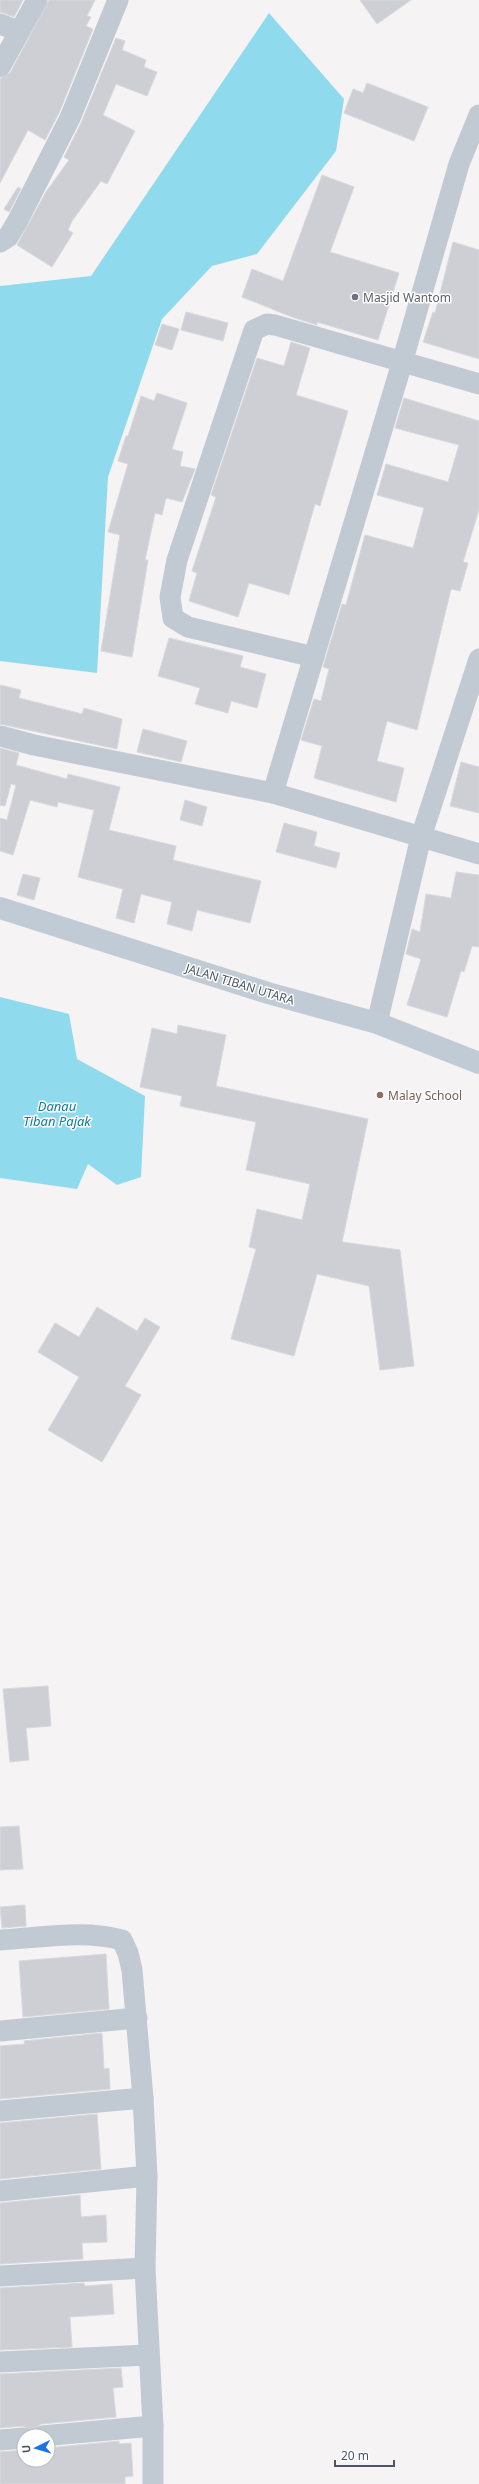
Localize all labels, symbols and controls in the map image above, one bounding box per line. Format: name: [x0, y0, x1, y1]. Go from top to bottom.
place label: Masjid Wantom: [363, 289, 451, 306]
marker: Masjid Wantom: [350, 292, 360, 302]
street label: JALAN TIBAN UTARA: [183, 959, 297, 1009]
place label: Malay School: [388, 1087, 462, 1104]
marker: Malay School: [375, 1090, 385, 1100]
water label: Danau Tiban Pajak: [23, 1097, 91, 1130]
north arrow: [16, 2428, 56, 2468]
scale bar: [335, 2442, 394, 2468]
text: U: [18, 2444, 33, 2454]
text: 20 m: [341, 2447, 369, 2464]

